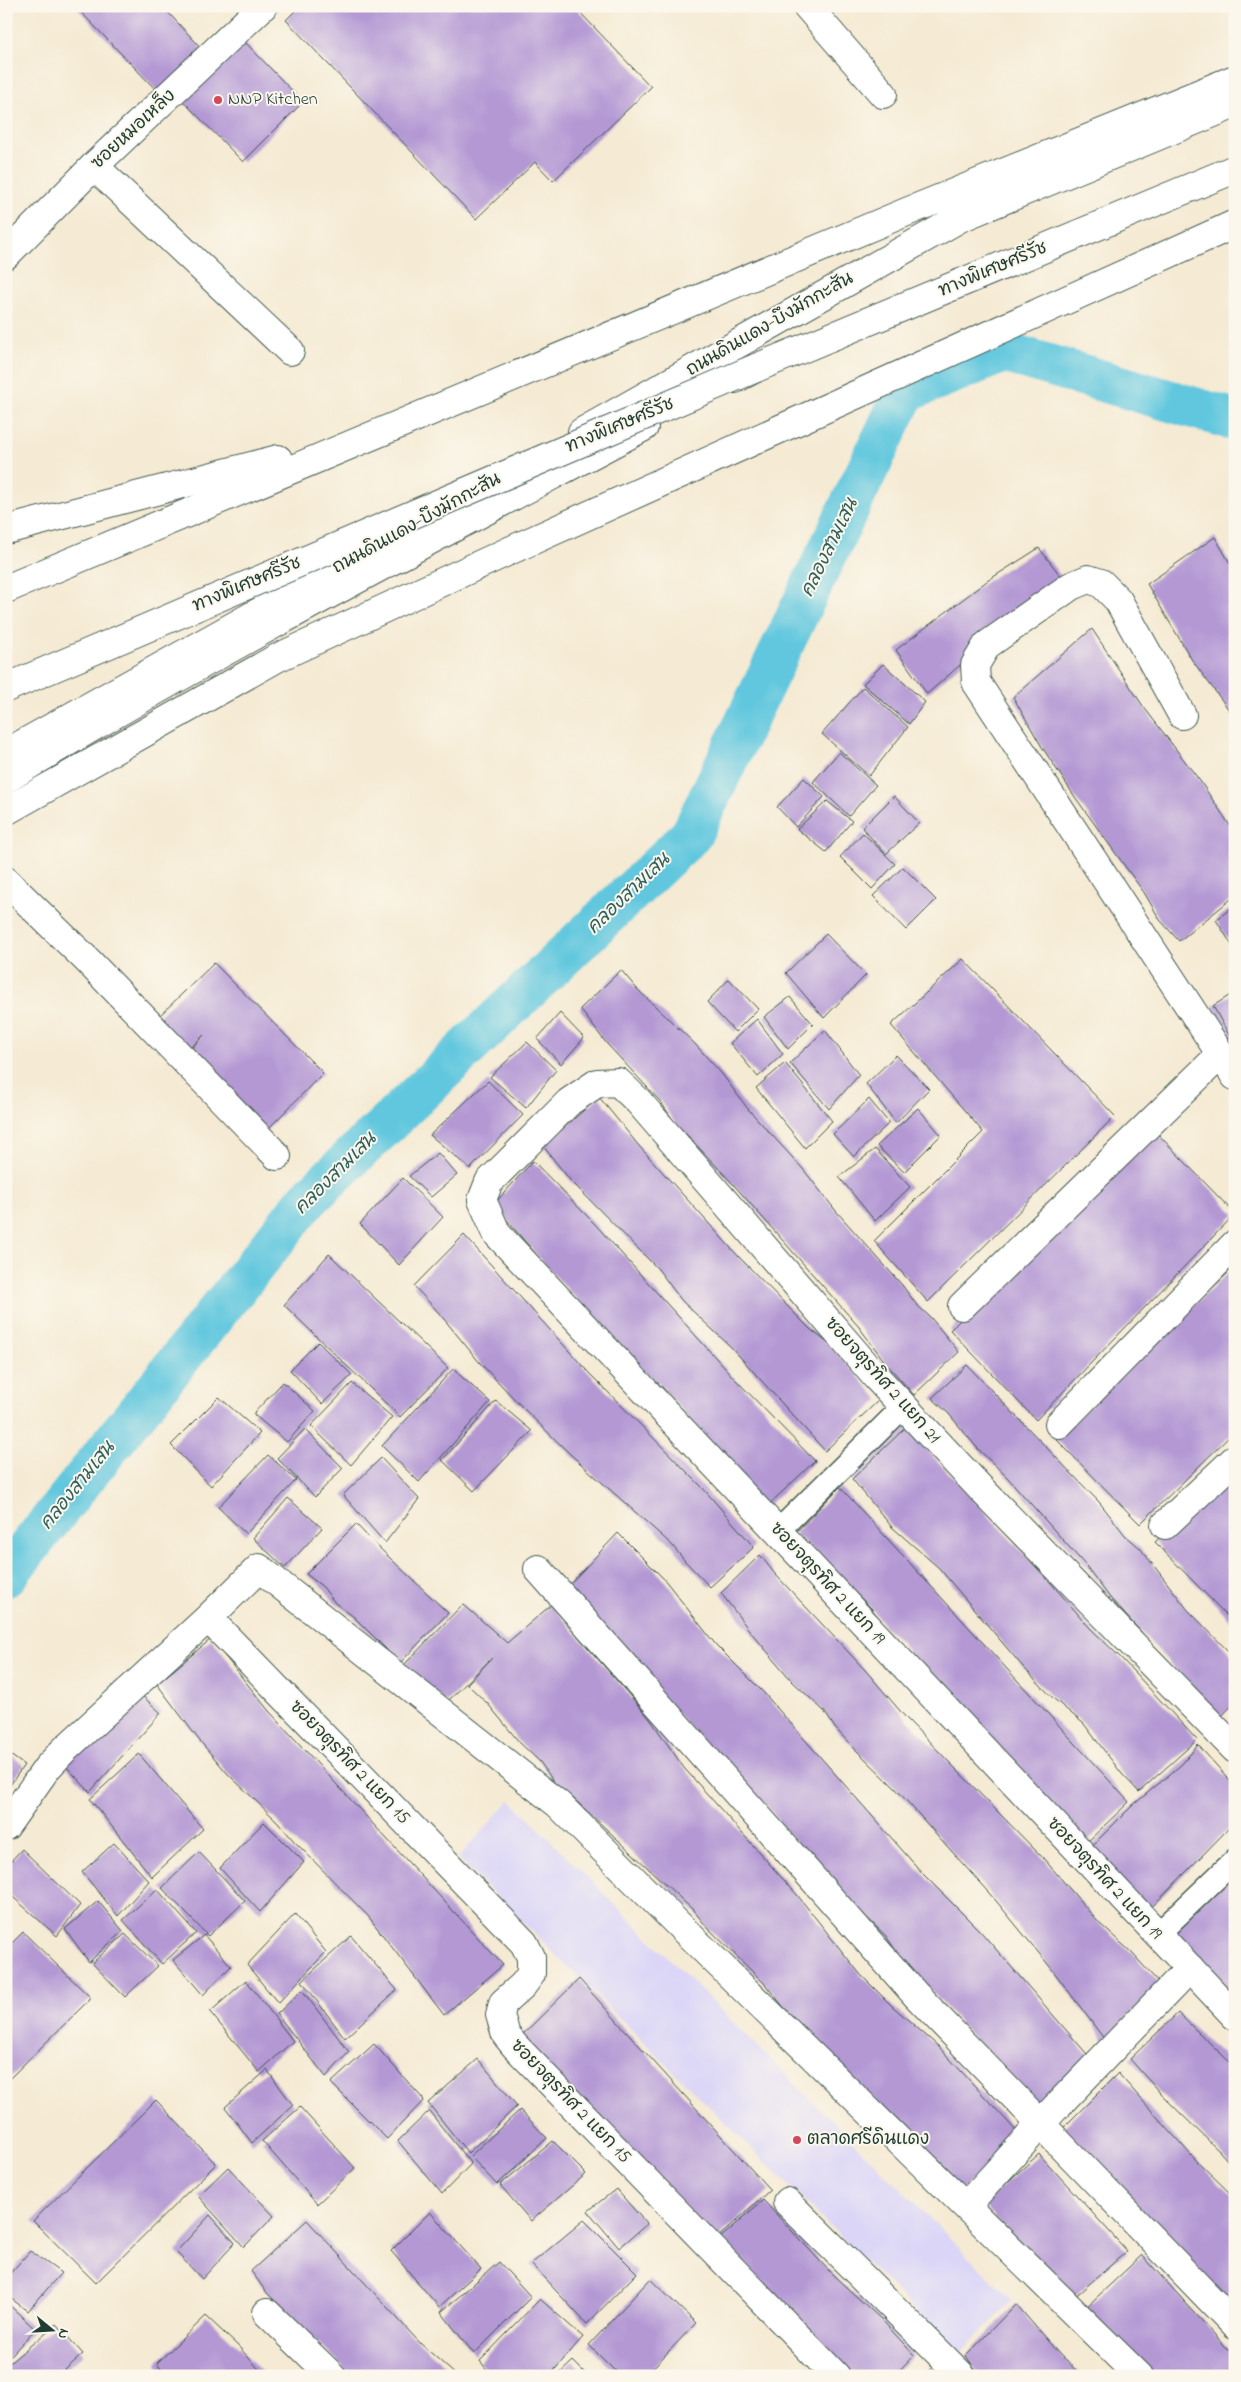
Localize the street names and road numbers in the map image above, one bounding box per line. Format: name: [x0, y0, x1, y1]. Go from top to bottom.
street label: ซอยหมอเหล็ง: [85, 82, 182, 176]
street label: ทางพิเศษศรีรัช: [934, 234, 1051, 305]
street label: ถนนดินแดง-บึงมักกะสัน: [681, 266, 859, 384]
street label: ทางพิเศษศรีรัช: [561, 390, 678, 461]
street label: ถนนดินแดง-บึงมักกะสัน: [328, 466, 506, 581]
street label: ทางพิเศษศรีรัช: [188, 549, 305, 620]
street label: ซอยจตุรทิศ 2 แยก 21: [818, 1312, 946, 1450]
street label: ซอยจตุรทิศ 2 แยก 19: [763, 1517, 891, 1651]
street label: ซอยจตุรทิศ 2 แยก 15: [283, 1695, 415, 1831]
street label: ซอยจตุรทิศ 2 แยก 19: [1040, 1812, 1168, 1946]
street label: ซอยจตุรทิศ 2 แยก 15: [504, 2034, 636, 2170]

